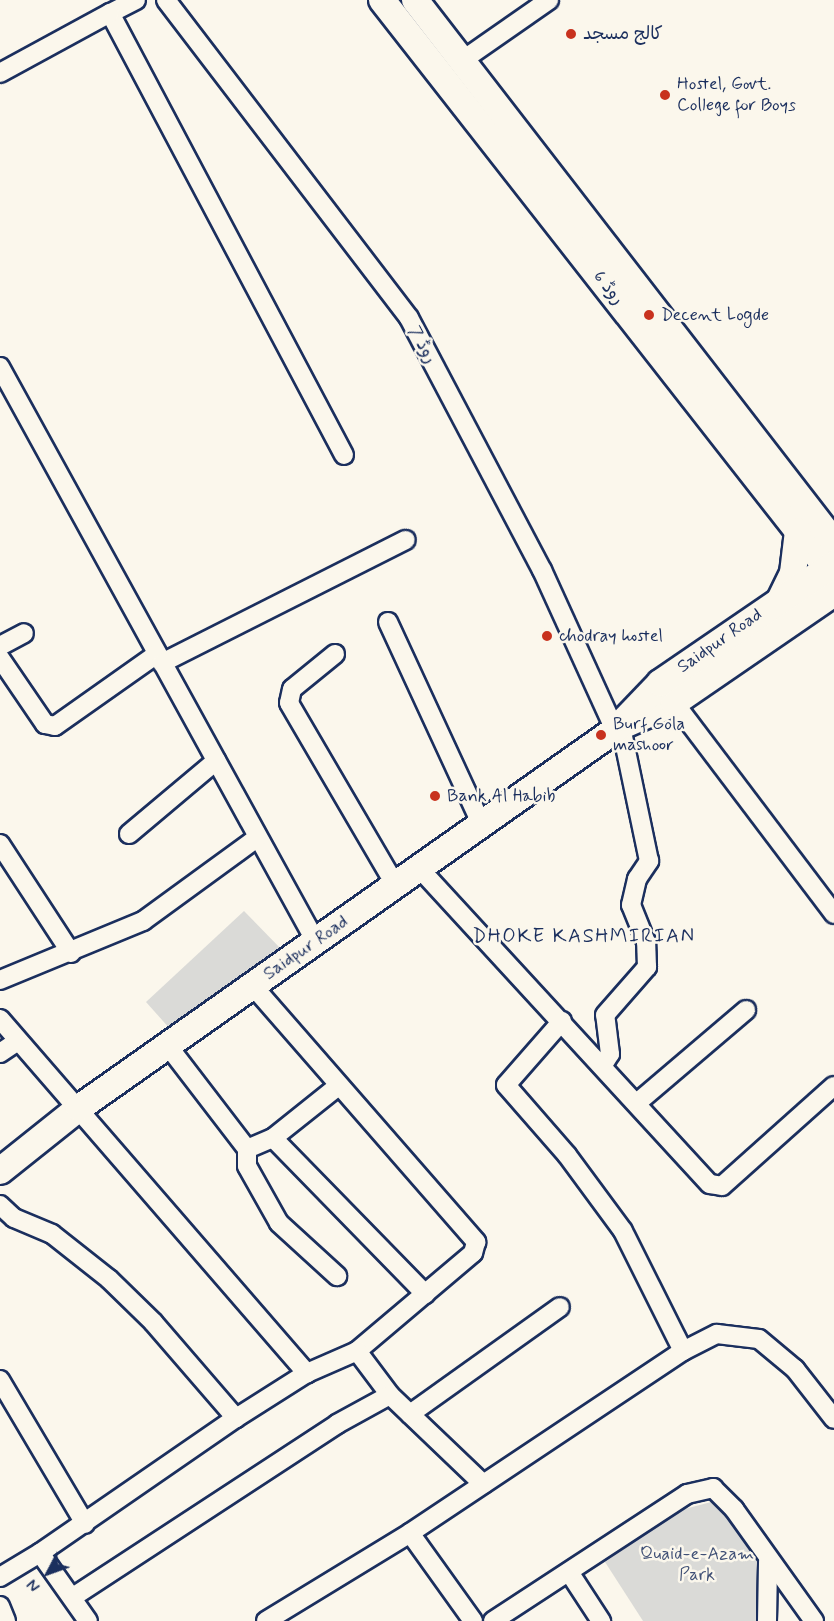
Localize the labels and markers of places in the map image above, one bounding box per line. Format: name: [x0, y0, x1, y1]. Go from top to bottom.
place label: کالج مسجد: [583, 23, 663, 45]
marker: کالج مسجد: [564, 27, 578, 41]
place label: Hostel, Govt. College for Boys: [677, 74, 796, 116]
marker: Hostel, Govt. College for Boys: [658, 88, 672, 102]
place label: Decent Logde: [661, 304, 771, 326]
marker: Decent Logde: [642, 308, 656, 322]
place label: chodray hostel: [559, 625, 663, 647]
marker: chodray hostel: [540, 629, 554, 643]
place label: Burf Gola mashoor: [613, 714, 685, 756]
marker: Burf Gola mashoor: [594, 728, 608, 742]
place label: Bank Al Habib: [447, 785, 558, 807]
marker: Bank Al Habib: [428, 789, 442, 803]

